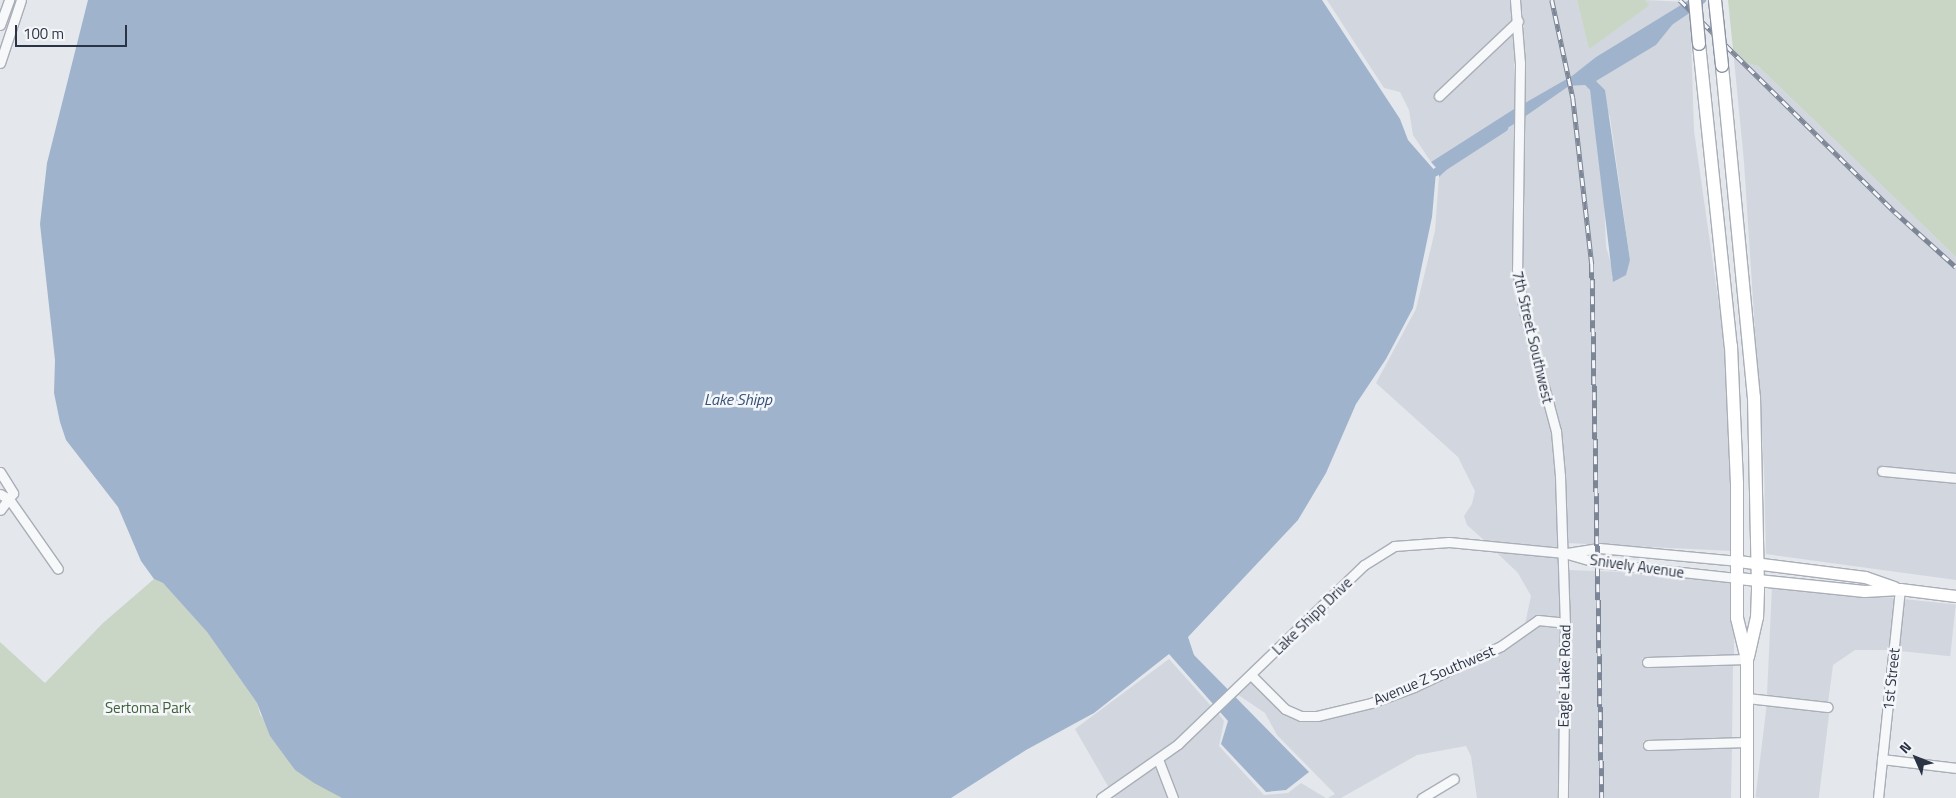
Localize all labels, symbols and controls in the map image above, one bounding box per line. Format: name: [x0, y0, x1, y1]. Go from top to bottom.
scale bar: [18, 15, 130, 47]
text: 100 m: [23, 22, 64, 45]
street label: 7th Street Southwest: [1509, 269, 1557, 405]
water label: Lake Shipp: [704, 389, 772, 409]
street label: Snively Avenue: [1589, 550, 1685, 582]
street label: Lake Shipp Drive: [1268, 573, 1356, 659]
street label: Eagle Lake Road: [1554, 624, 1574, 728]
street label: Avenue Z Southwest: [1371, 641, 1497, 709]
street label: 1st Street: [1879, 647, 1903, 711]
park label: Sertoma Park: [105, 699, 191, 717]
north arrow: [1891, 733, 1941, 783]
text: N: [1894, 736, 1916, 758]

